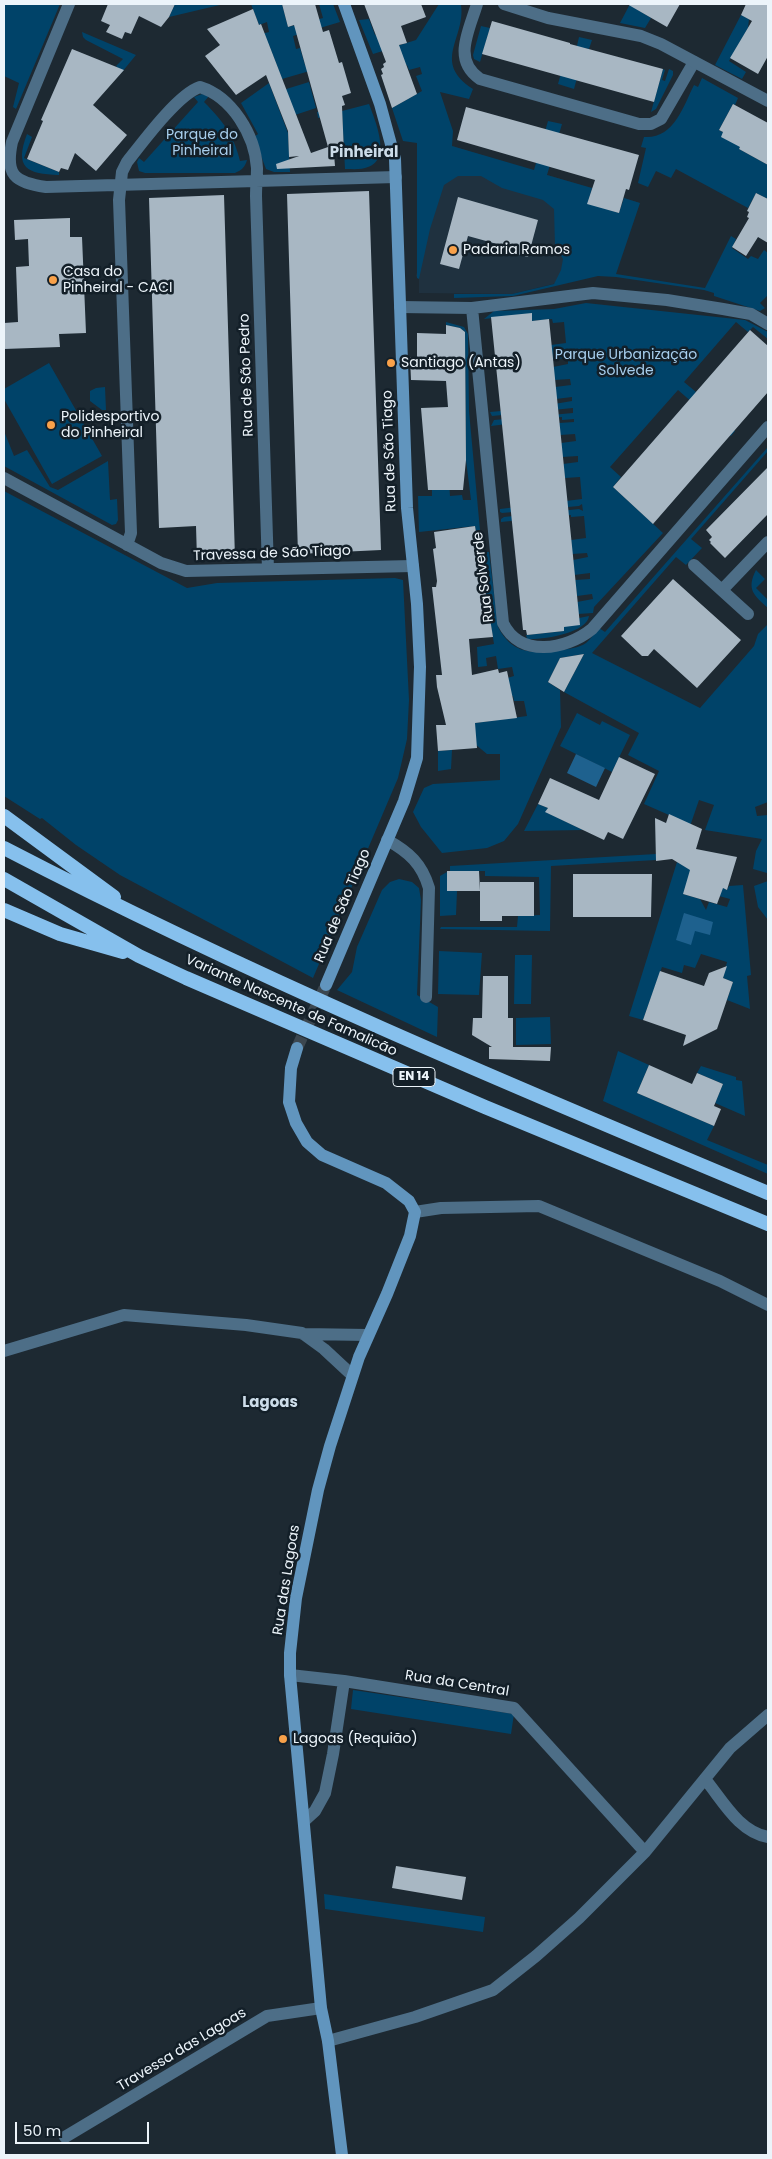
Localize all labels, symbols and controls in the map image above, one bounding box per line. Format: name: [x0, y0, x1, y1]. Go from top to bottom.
park label: Parque do Pinheiral: [166, 127, 238, 160]
district label: Pinheiral: [330, 144, 398, 162]
place label: Padaria Ramos: [463, 242, 570, 258]
marker: Padaria Ramos: [447, 244, 459, 256]
place label: Casa do Pinheiral - CACI: [63, 264, 172, 296]
marker: Casa do Pinheiral - CACI: [47, 274, 59, 286]
street label: Rua de São Pedro: [236, 313, 258, 437]
park label: Parque Urbanização Solvede: [555, 347, 697, 380]
place label: Santiago (Antas): [401, 355, 521, 371]
marker: Santiago (Antas): [385, 357, 397, 369]
street label: Rua de São Tiago: [379, 390, 401, 512]
place label: Polidesportivo do Pinheiral: [61, 409, 159, 442]
marker: Polidesportivo do Pinheiral: [45, 419, 57, 431]
street label: Rua Solverde: [470, 531, 498, 623]
street label: Travessa de São Tiago: [193, 543, 351, 565]
street label: Rua de São Tiago: [311, 847, 375, 965]
street label: Variante Nascente de Famalicão: [183, 952, 399, 1060]
road number: EN 14: [393, 1068, 435, 1086]
district label: Lagoas: [242, 1394, 298, 1412]
street label: Rua das Lagoas: [270, 1524, 304, 1636]
street label: Rua da Central: [404, 1667, 510, 1701]
place label: Lagoas (Requião): [293, 1731, 418, 1747]
marker: Lagoas (Requião): [277, 1733, 289, 1745]
street label: Travessa das Lagoas: [115, 2005, 249, 2095]
scale bar: [18, 2112, 151, 2144]
text: 50 m: [23, 2120, 61, 2141]

